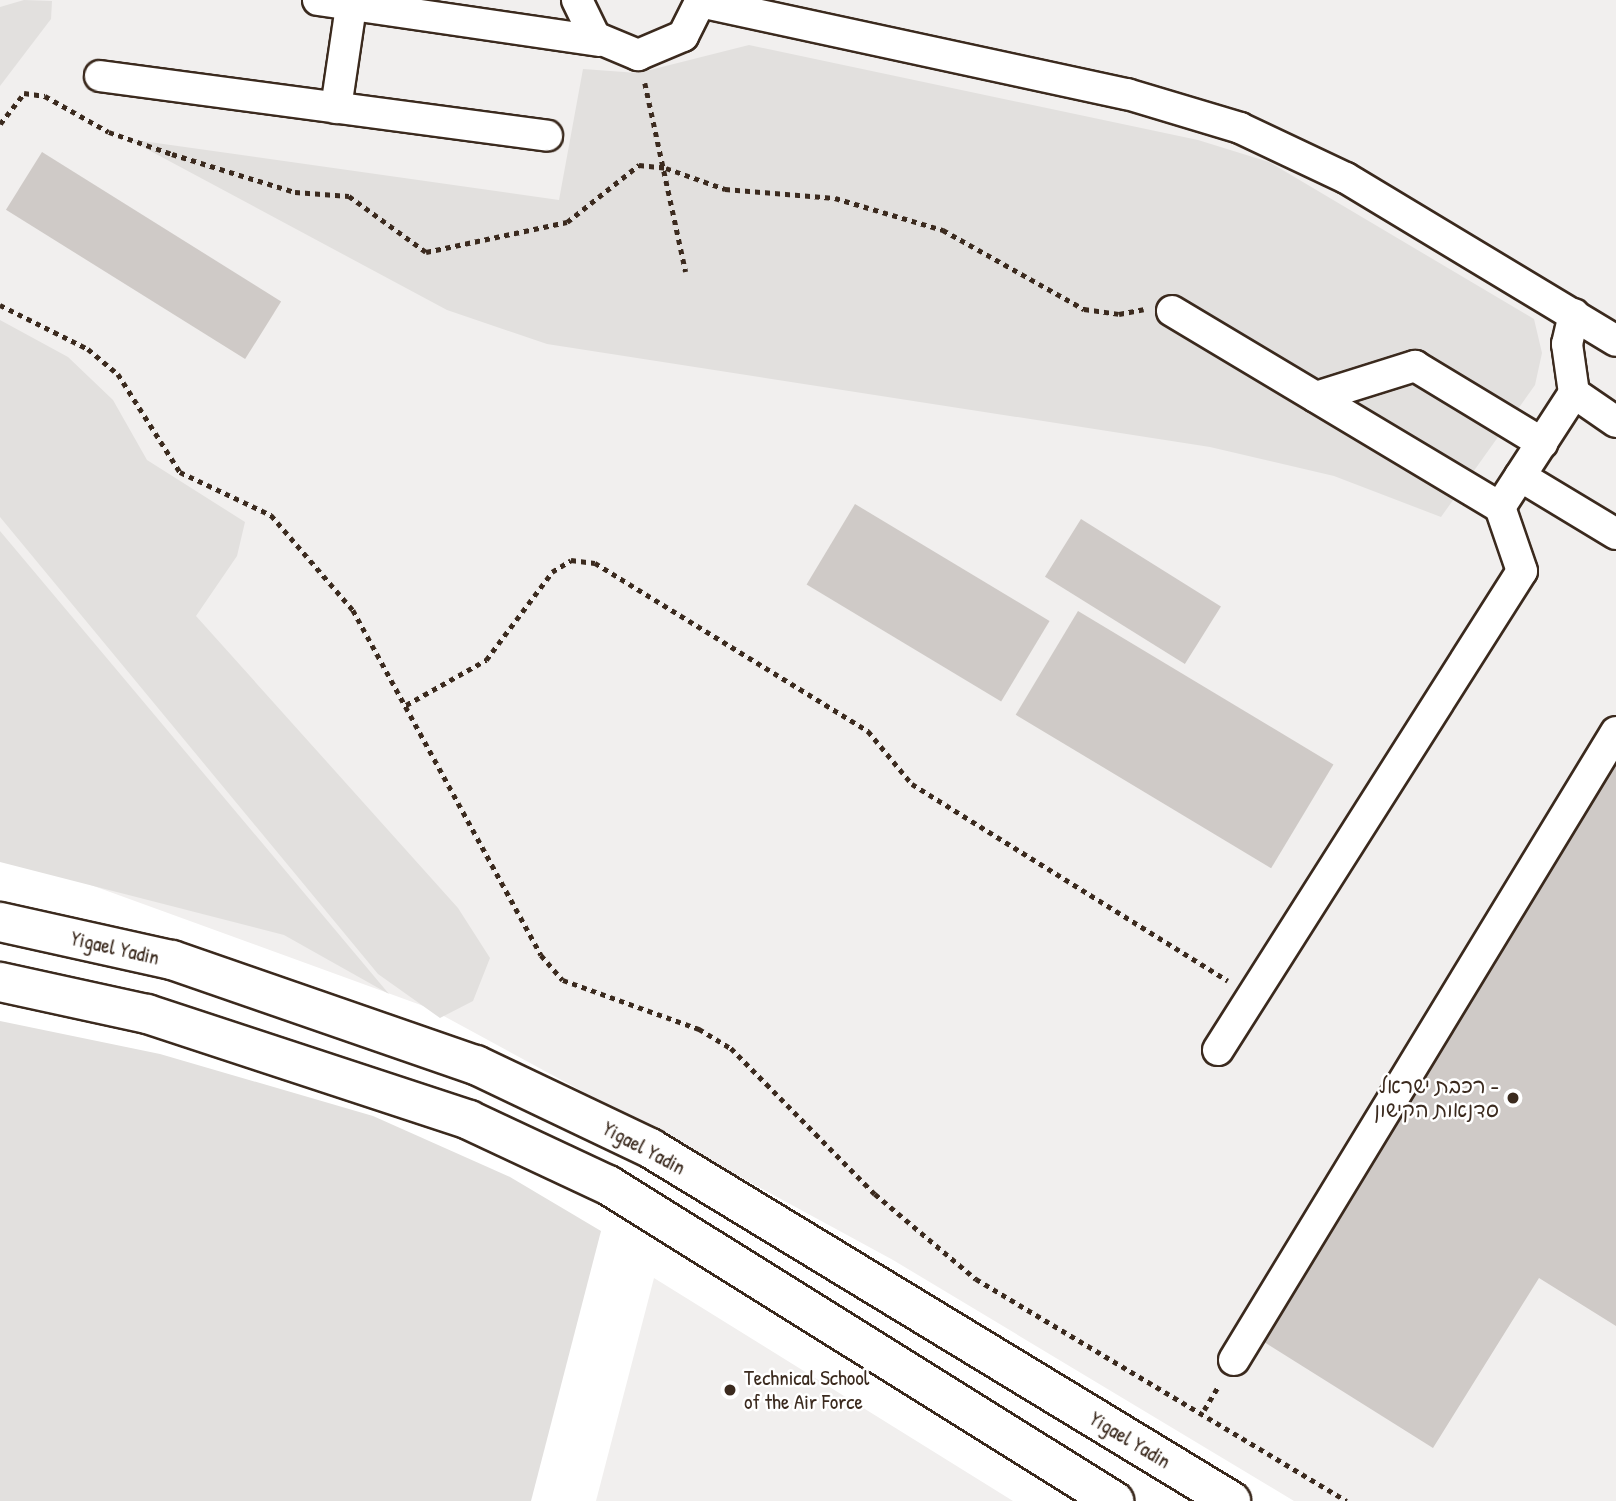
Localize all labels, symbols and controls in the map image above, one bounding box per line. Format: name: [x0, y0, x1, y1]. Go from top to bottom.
street label: Yigael Yadin: [68, 926, 162, 970]
place label: רכבת ישראל - סדנאות הקישון: [1374, 1073, 1499, 1123]
marker: רכבת ישראל - סדנאות הקישון: [1505, 1090, 1521, 1106]
street label: Yigael Yadin: [598, 1116, 690, 1180]
place label: Technical School of the Air Force: [744, 1365, 869, 1415]
marker: Technical School of the Air Force: [722, 1382, 738, 1398]
street label: Yigael Yadin: [1085, 1406, 1175, 1474]

